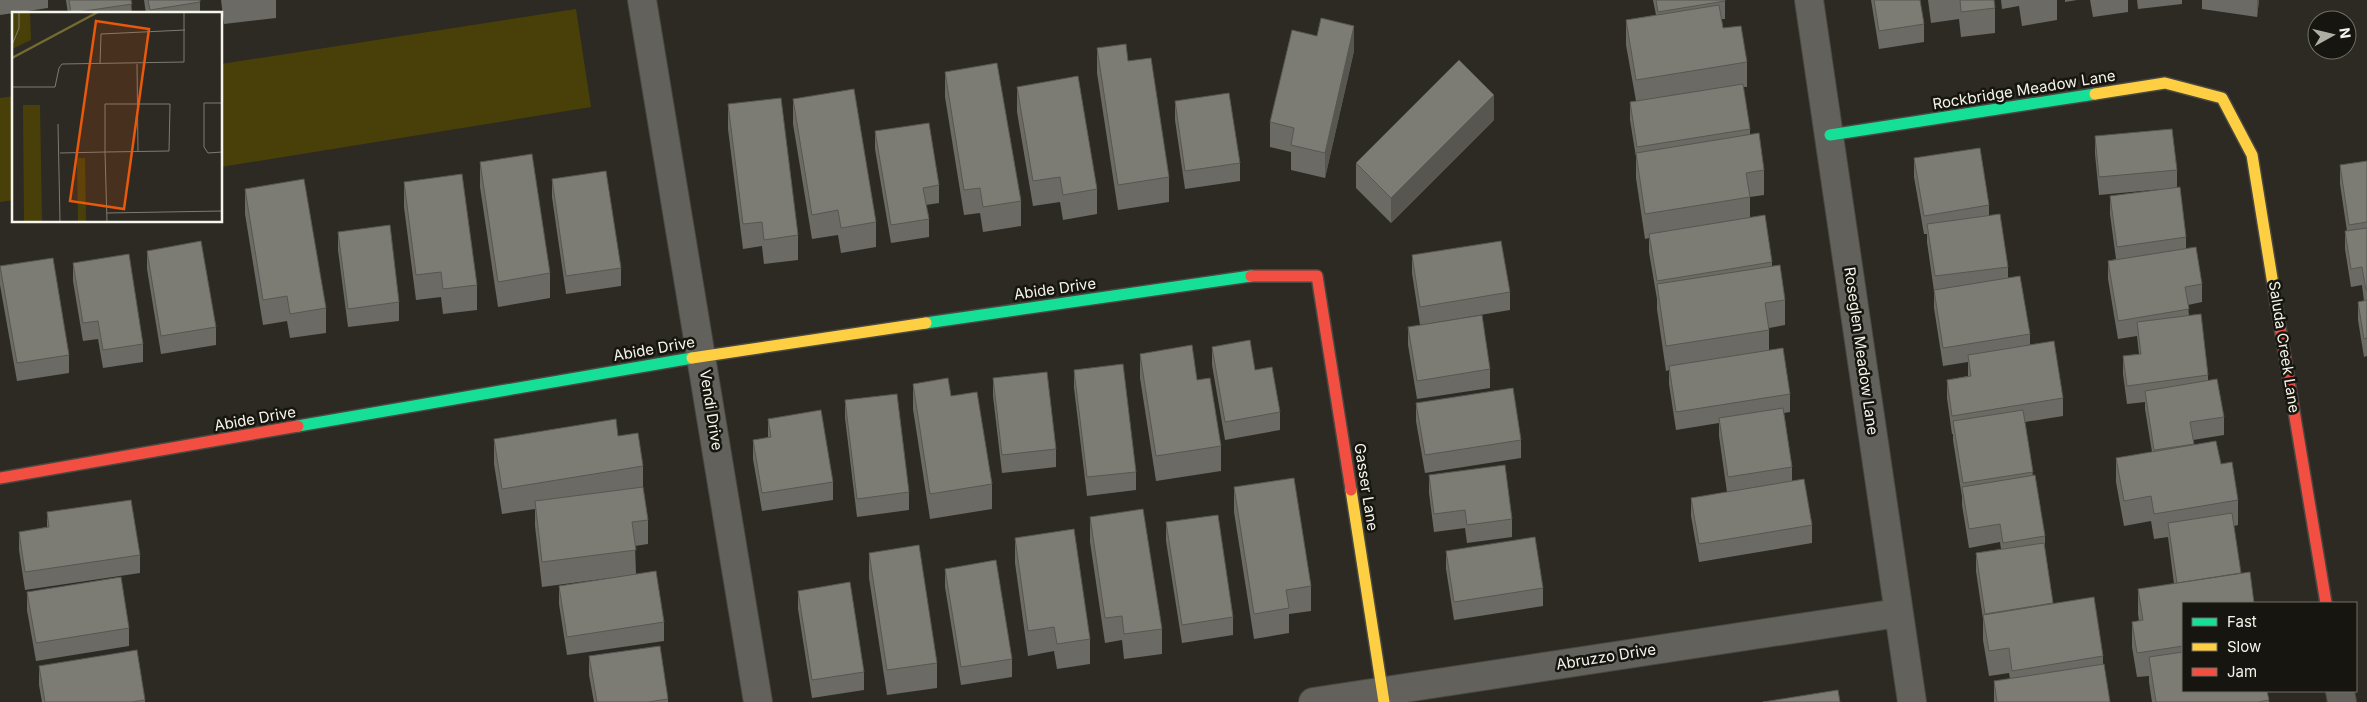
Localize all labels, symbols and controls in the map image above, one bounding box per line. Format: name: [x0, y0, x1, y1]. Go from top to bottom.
north arrow: [2307, 10, 2357, 60]
inset map: [12, 12, 222, 222]
text: N: [2336, 27, 2355, 40]
street label: Rockbridge Meadow Lane: [1931, 66, 2117, 113]
street label: Roseglen Meadow Lane: [1840, 266, 1883, 436]
street label: Abide Drive: [1013, 273, 1097, 304]
street label: Saluda Creek Lane: [2265, 280, 2304, 414]
street label: Abide Drive: [612, 332, 696, 365]
street label: Vendi Drive: [696, 368, 727, 452]
street label: Abide Drive: [213, 402, 297, 435]
street label: Gasser Lane: [1350, 442, 1383, 532]
legend: [2182, 602, 2357, 692]
text: Fast: [2227, 612, 2257, 631]
text: Slow: [2227, 637, 2261, 656]
street label: Abruzzo Drive: [1555, 639, 1657, 674]
text: Jam: [2227, 662, 2257, 681]

